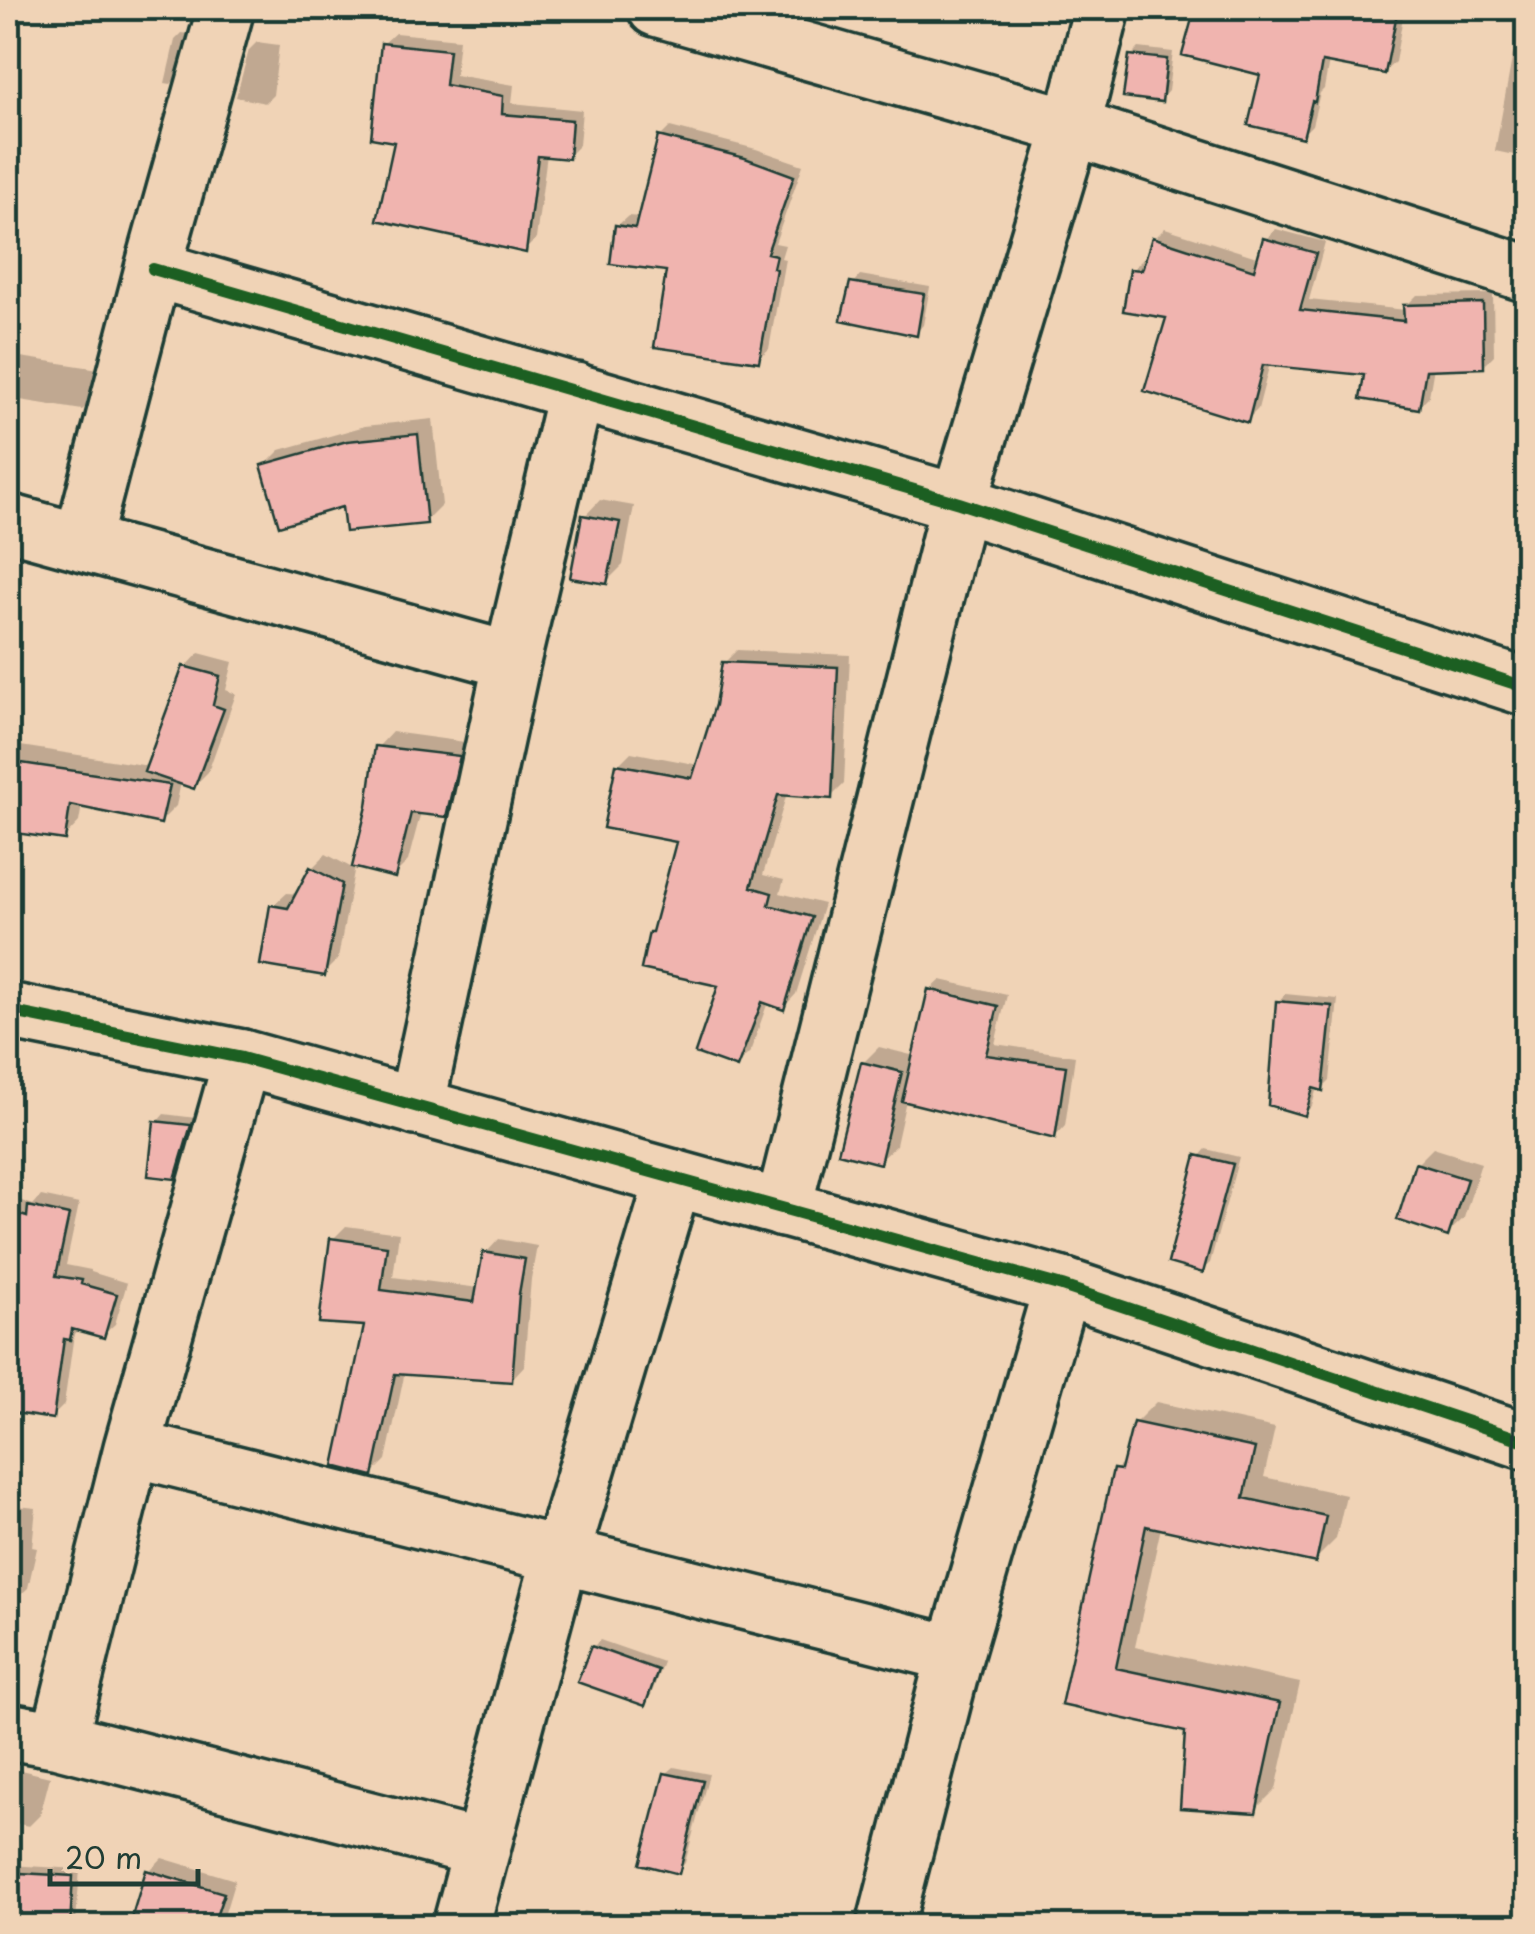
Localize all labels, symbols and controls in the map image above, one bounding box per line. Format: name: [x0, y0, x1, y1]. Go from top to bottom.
scale bar: [50, 1824, 198, 1886]
text: 20 m: [65, 1834, 142, 1879]

